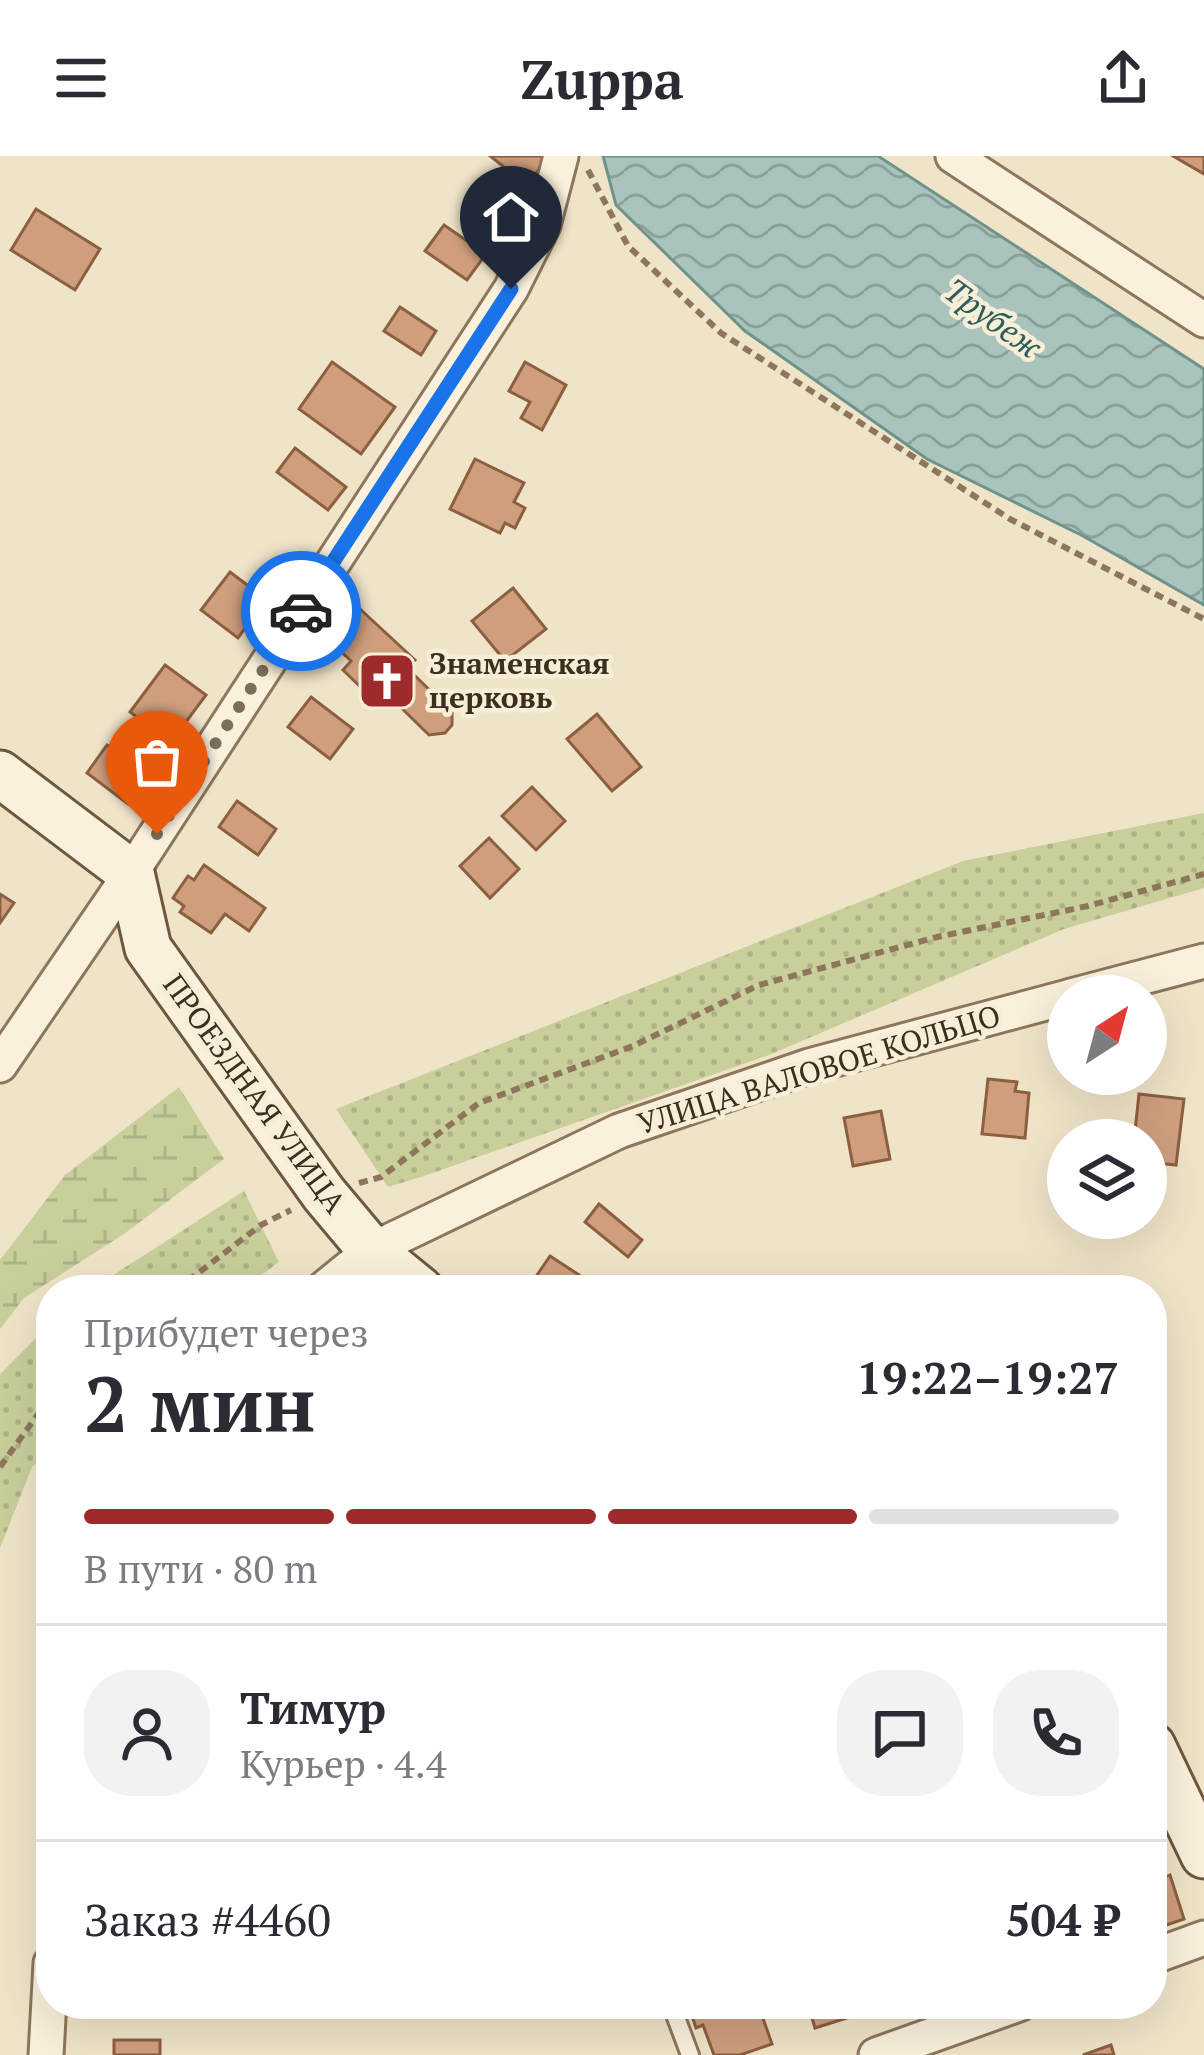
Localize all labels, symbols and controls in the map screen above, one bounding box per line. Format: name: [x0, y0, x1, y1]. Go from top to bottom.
text: Zuppa: [520, 43, 684, 114]
icon: menu: [48, 45, 114, 111]
icon: share: [1090, 45, 1156, 111]
pin: [460, 166, 562, 289]
icon: home: [478, 184, 544, 250]
water label: Трубеж: [936, 268, 1051, 368]
courier: [241, 551, 361, 671]
icon: car: [268, 578, 334, 644]
place label: Знаменская церковь: [429, 643, 610, 717]
church icon: Знаменская церковь: [356, 650, 418, 712]
pin: [106, 711, 208, 834]
icon: bag: [124, 729, 190, 795]
street label: ПРОЕЗДНАЯ УЛИЦА: [154, 966, 356, 1222]
north arrow: [1047, 975, 1167, 1095]
map controls: [1047, 975, 1167, 1239]
street label: УЛИЦА ВАЛОВОЕ КОЛЬЦО: [632, 995, 1005, 1143]
button: layers: [1047, 1119, 1167, 1239]
text: Прибудет через: [84, 1306, 369, 1358]
text: 19:22–19:27: [857, 1347, 1119, 1407]
text: 2 мин: [84, 1351, 316, 1454]
text: В пути · 80 m: [84, 1542, 317, 1594]
button: person: [84, 1670, 210, 1796]
button: chat: [837, 1670, 963, 1796]
button: phone: [993, 1670, 1119, 1796]
text: Тимур: [240, 1677, 386, 1737]
text: Курьер · 4.4: [240, 1737, 446, 1789]
text: Заказ #4460: [84, 1889, 331, 1949]
text: 504 ₽: [1005, 1889, 1119, 1949]

